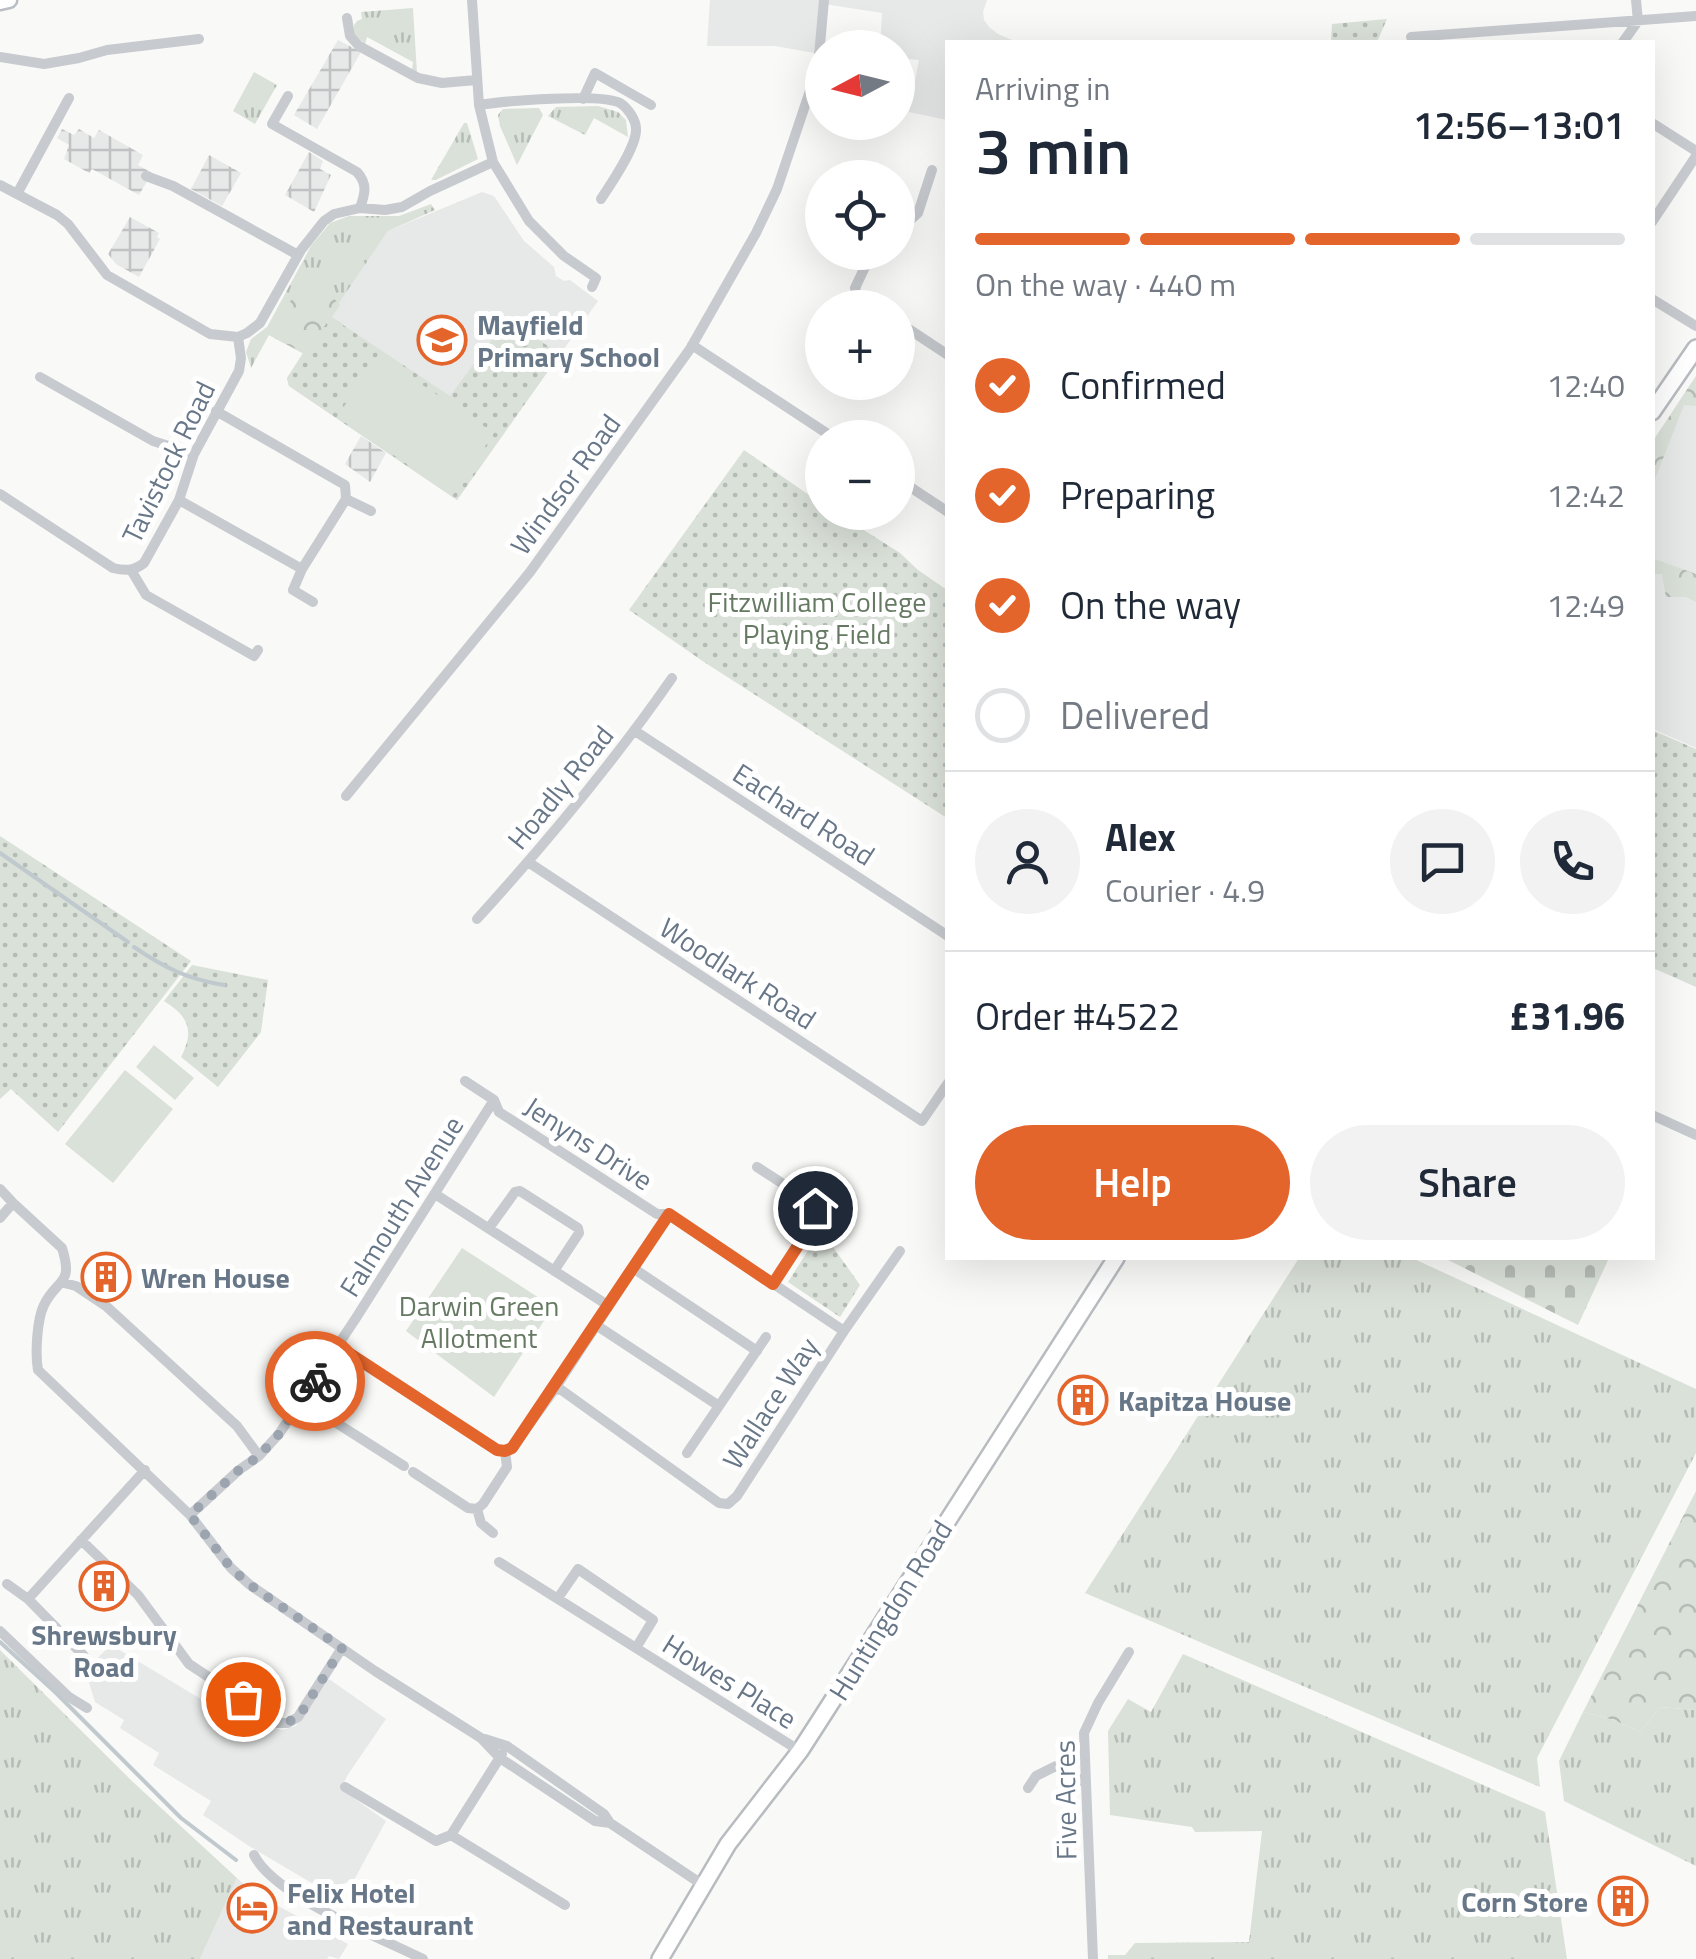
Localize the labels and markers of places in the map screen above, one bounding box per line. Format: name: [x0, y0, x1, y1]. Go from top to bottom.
place label: Mayfield Primary School: [477, 303, 660, 378]
school or university icon: Mayfield Primary School: [416, 314, 468, 366]
pin: [773, 1166, 858, 1251]
building icon: Wren House: [80, 1251, 132, 1303]
place label: Wren House: [141, 1256, 290, 1299]
building icon: Kapitza House: [1057, 1374, 1109, 1426]
place label: Kapitza House: [1118, 1379, 1291, 1422]
building icon: Shrewsbury Road: [78, 1560, 130, 1612]
place label: Shrewsbury Road: [31, 1613, 177, 1688]
pin: [201, 1657, 286, 1742]
place label: Felix Hotel and Restaurant: [287, 1871, 473, 1946]
building icon: Corn Store: [1597, 1875, 1649, 1927]
place label: Corn Store: [1461, 1880, 1588, 1923]
hotel icon: Felix Hotel and Restaurant: [226, 1882, 278, 1934]

